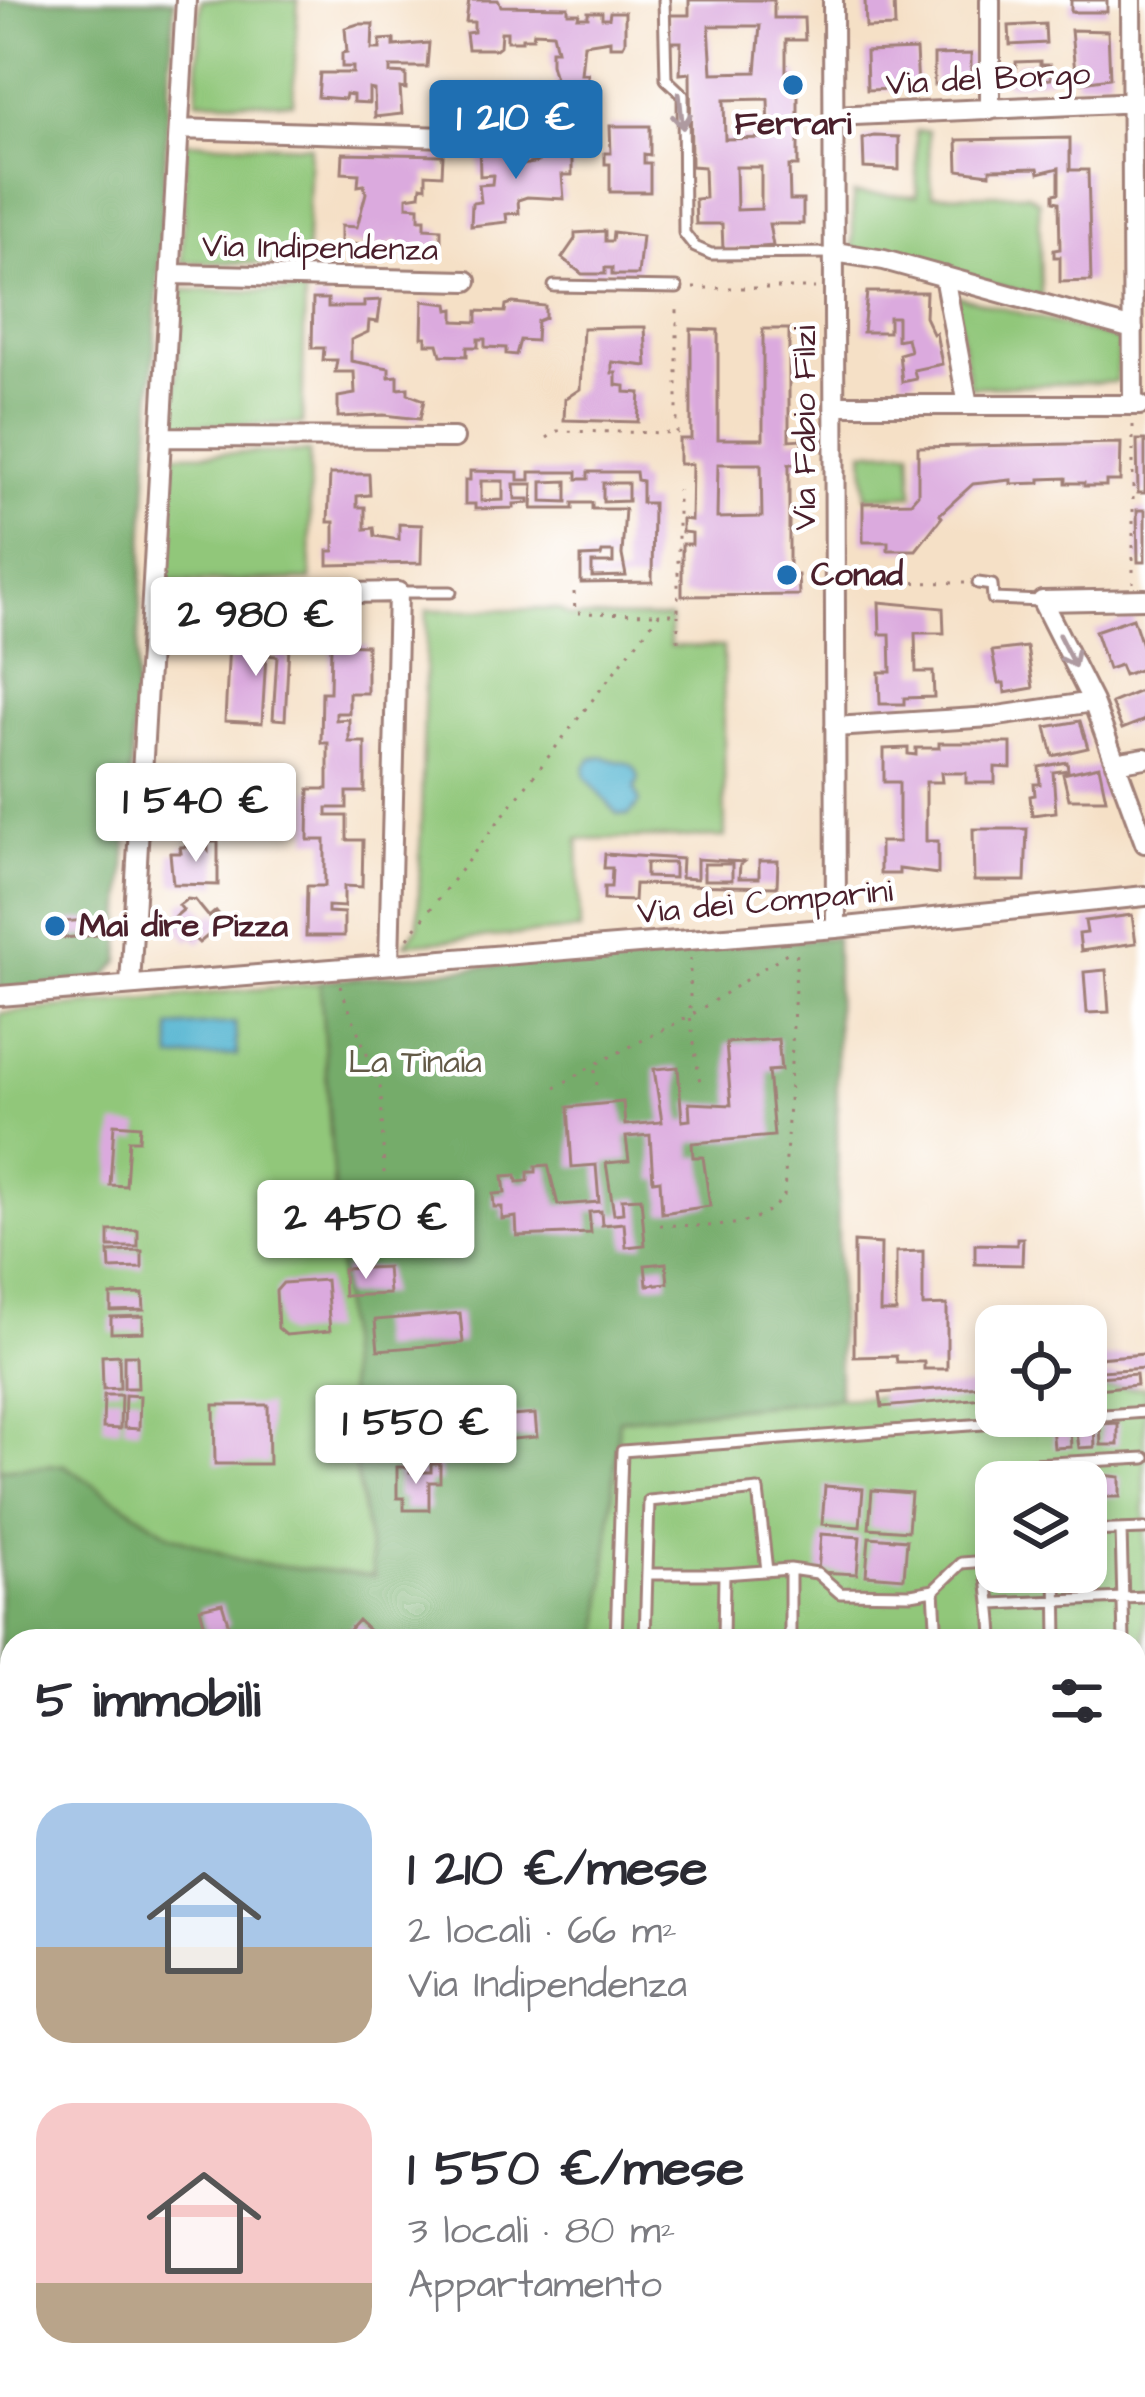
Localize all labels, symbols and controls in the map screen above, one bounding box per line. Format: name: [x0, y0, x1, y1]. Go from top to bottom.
street label: Via del Borgo: [885, 51, 1092, 109]
marker: Ferrari: [780, 72, 806, 98]
pin: 1 210 €: [405, 80, 627, 182]
one-way arrow: [670, 91, 693, 130]
text: 1 210 €: [456, 92, 576, 146]
place label: Ferrari: [734, 101, 853, 147]
street label: Via Indipendenza: [201, 223, 439, 273]
street label: Via Fabio Filzi: [782, 326, 828, 531]
place label: Conad: [811, 552, 903, 598]
marker: Conad: [774, 562, 800, 588]
pin: 2 980 €: [145, 577, 367, 679]
text: 2 980 €: [178, 589, 334, 643]
one-way arrow: [1057, 633, 1080, 668]
pin: 1 540 €: [85, 763, 307, 865]
text: 1 540 €: [123, 775, 269, 829]
street label: Via dei Comparini: [635, 868, 895, 936]
place label: Mai dire Pizza: [79, 903, 288, 949]
marker: Mai dire Pizza: [42, 913, 68, 939]
park label: La Tinaia: [348, 1039, 482, 1085]
pin: 2 450 €: [255, 1180, 477, 1282]
text: 2 450 €: [284, 1192, 448, 1246]
map controls: [975, 1305, 1107, 1593]
button: locate: [975, 1305, 1107, 1437]
pin: 1 550 €: [305, 1385, 527, 1487]
text: 1 550 €: [342, 1397, 490, 1451]
button: layers: [975, 1461, 1107, 1593]
text: 5 immobili: [36, 1666, 260, 1737]
icon: filters: [1044, 1668, 1110, 1734]
text: 1 210 €/mese: [408, 1834, 707, 1905]
icon: home: [132, 1851, 276, 1995]
text: 2 locali · 66 m²: [408, 1905, 677, 1959]
text: Via Indipendenza: [408, 1959, 687, 2013]
text: 1 550 €/mese: [408, 2134, 744, 2205]
icon: home: [132, 2151, 276, 2295]
text: 3 locali · 80 m²: [408, 2205, 675, 2259]
text: Appartamento: [408, 2259, 662, 2313]

